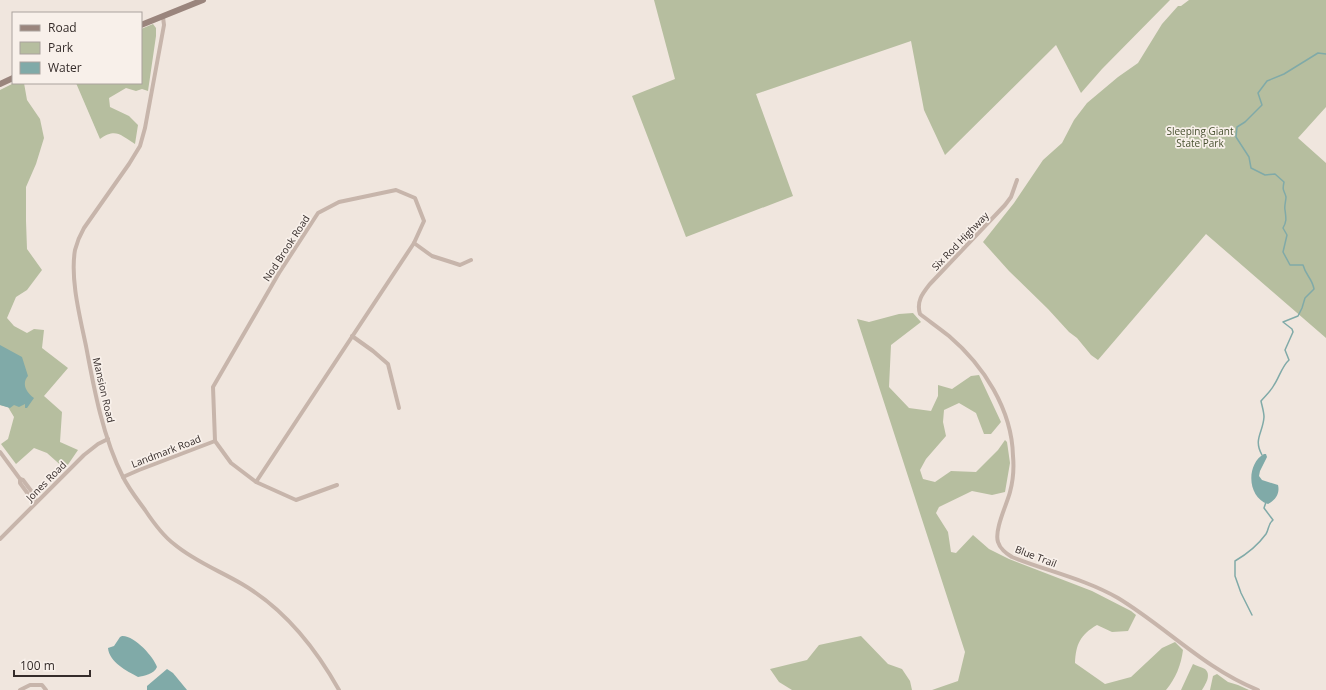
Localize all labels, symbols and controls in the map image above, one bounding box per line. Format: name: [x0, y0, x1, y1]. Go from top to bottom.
legend: [12, 12, 142, 84]
text: Road: [48, 19, 77, 36]
text: Park: [48, 39, 74, 56]
text: Water: [48, 59, 82, 76]
park label: Sleeping Giant State Park: [1166, 124, 1234, 150]
street label: Six Rod Highway: [928, 208, 992, 273]
street label: Nod Brook Road: [259, 212, 313, 284]
street label: Mansion Road: [90, 356, 118, 424]
street label: Landmark Road: [129, 431, 203, 471]
street label: Jones Road: [22, 458, 69, 505]
street label: Blue Trail: [1013, 542, 1059, 570]
scale bar: [14, 652, 90, 678]
text: 100 m: [20, 657, 55, 674]

